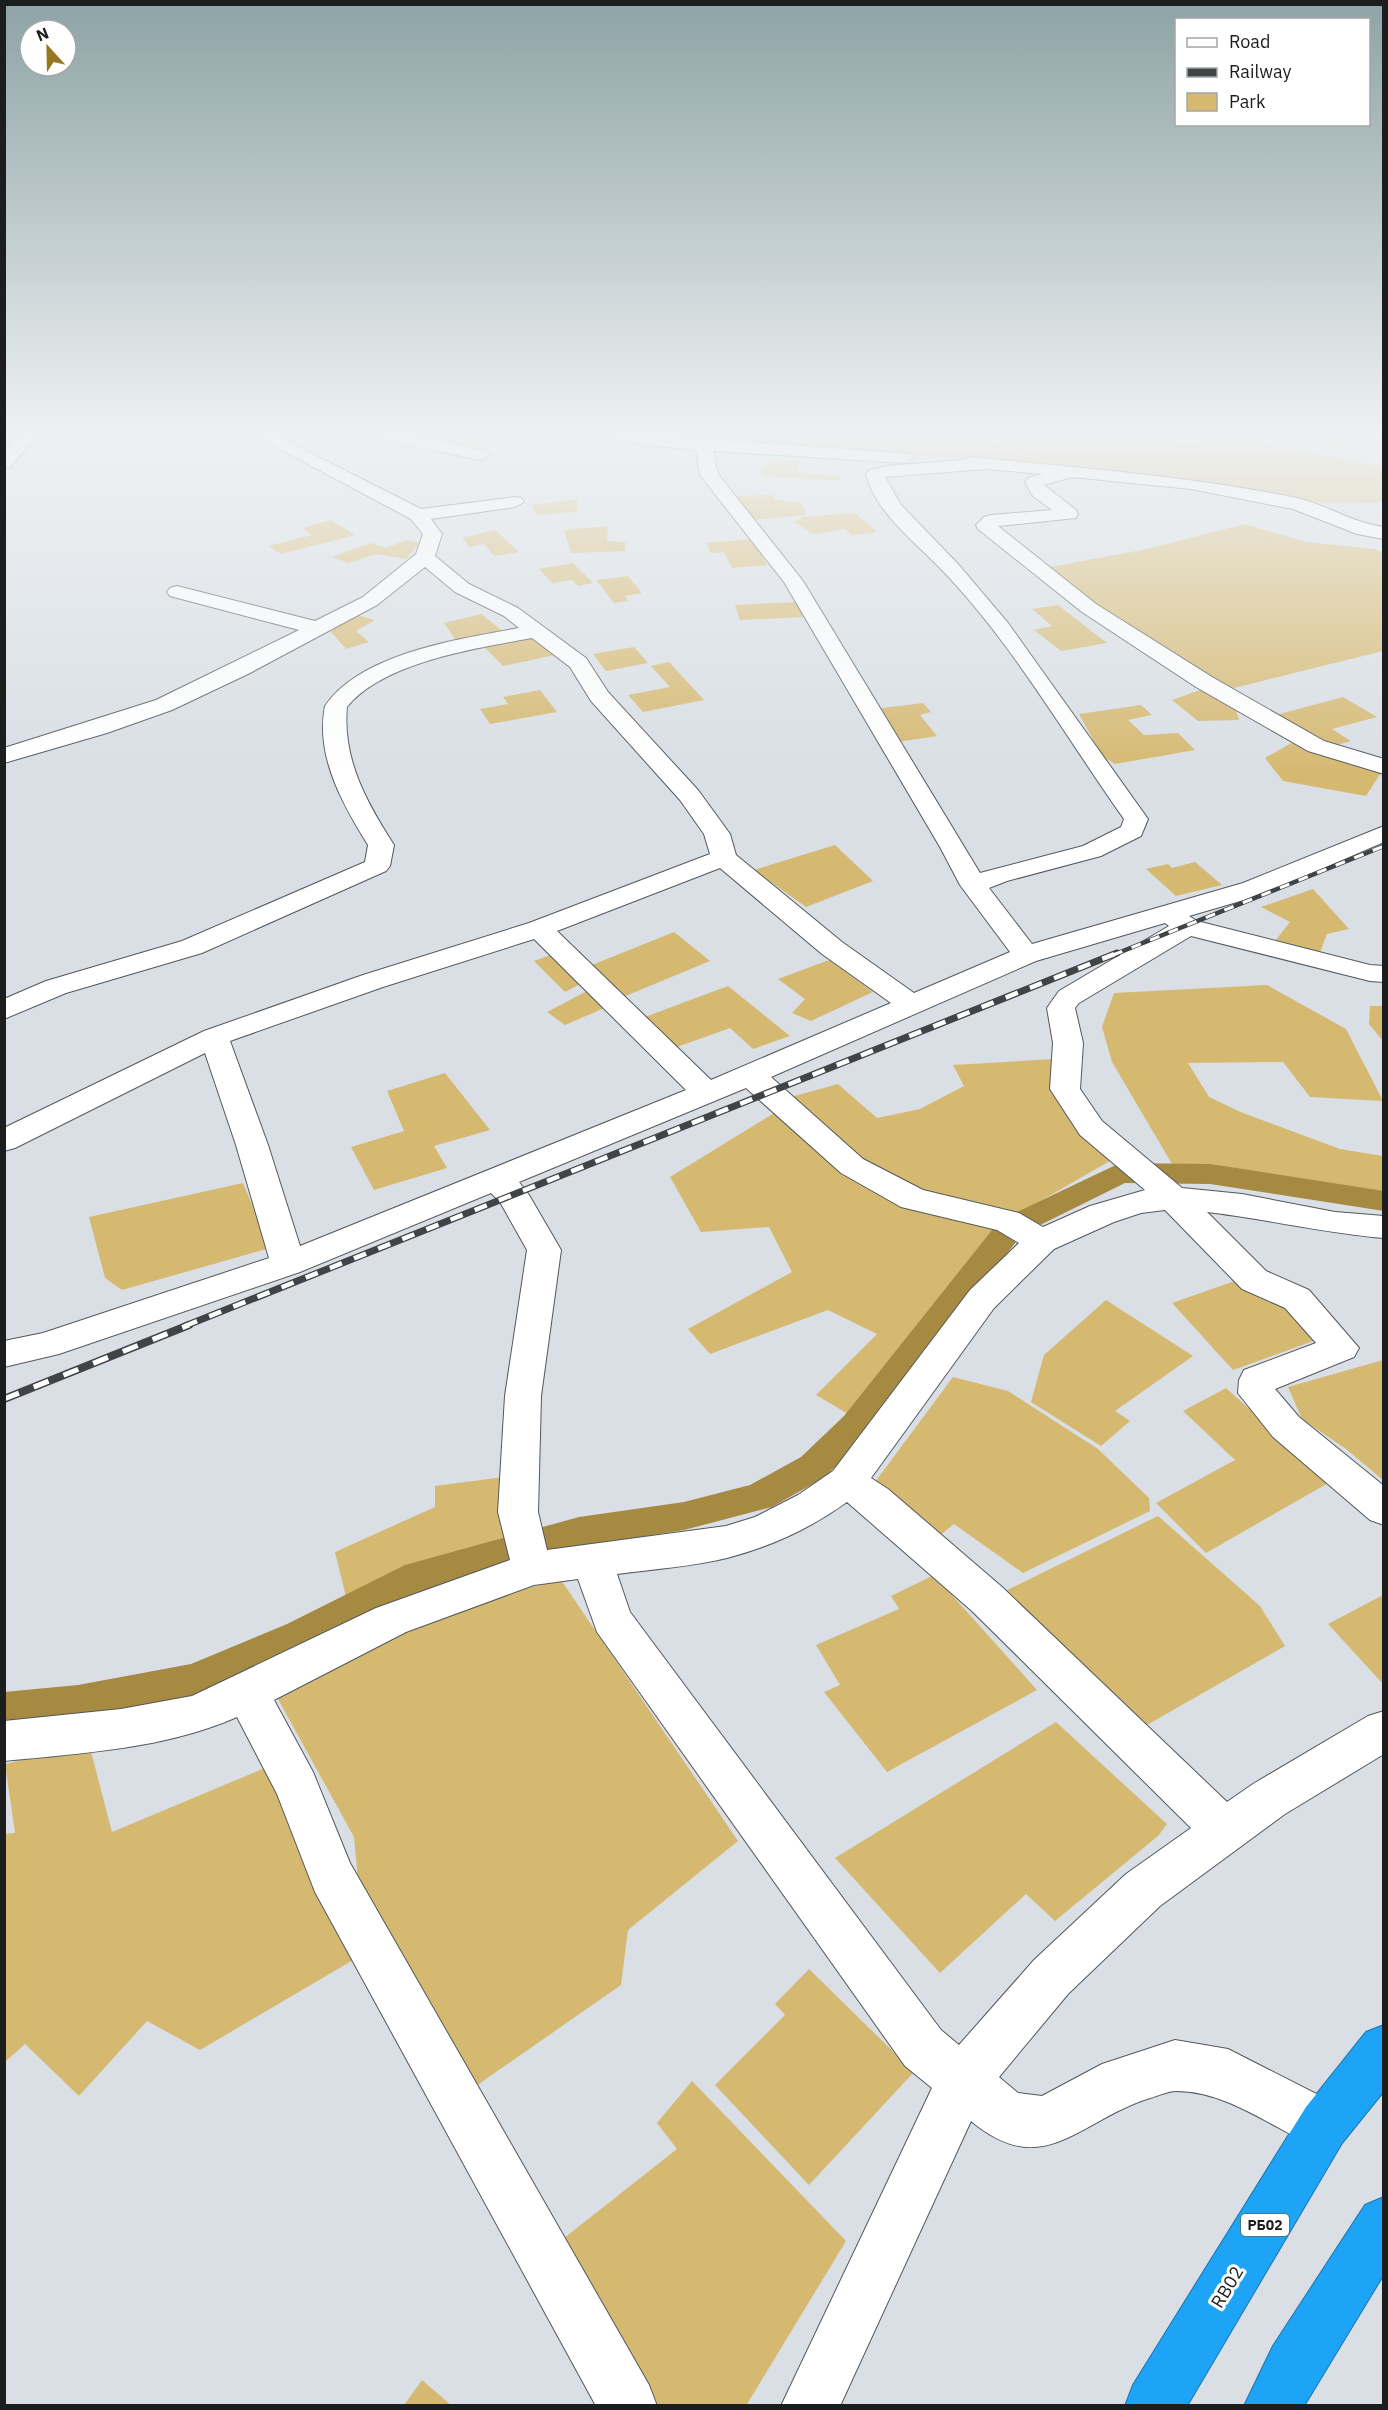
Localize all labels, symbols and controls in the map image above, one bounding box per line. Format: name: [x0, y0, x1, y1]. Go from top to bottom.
north arrow: [18, 18, 78, 78]
legend: [1175, 18, 1370, 126]
text: N: [33, 23, 52, 46]
text: Road: [1229, 30, 1270, 53]
text: Railway: [1229, 60, 1291, 83]
text: Park: [1229, 90, 1266, 113]
road number: РБ02: [1241, 2214, 1289, 2236]
street label: RB02: [1206, 2262, 1248, 2312]

